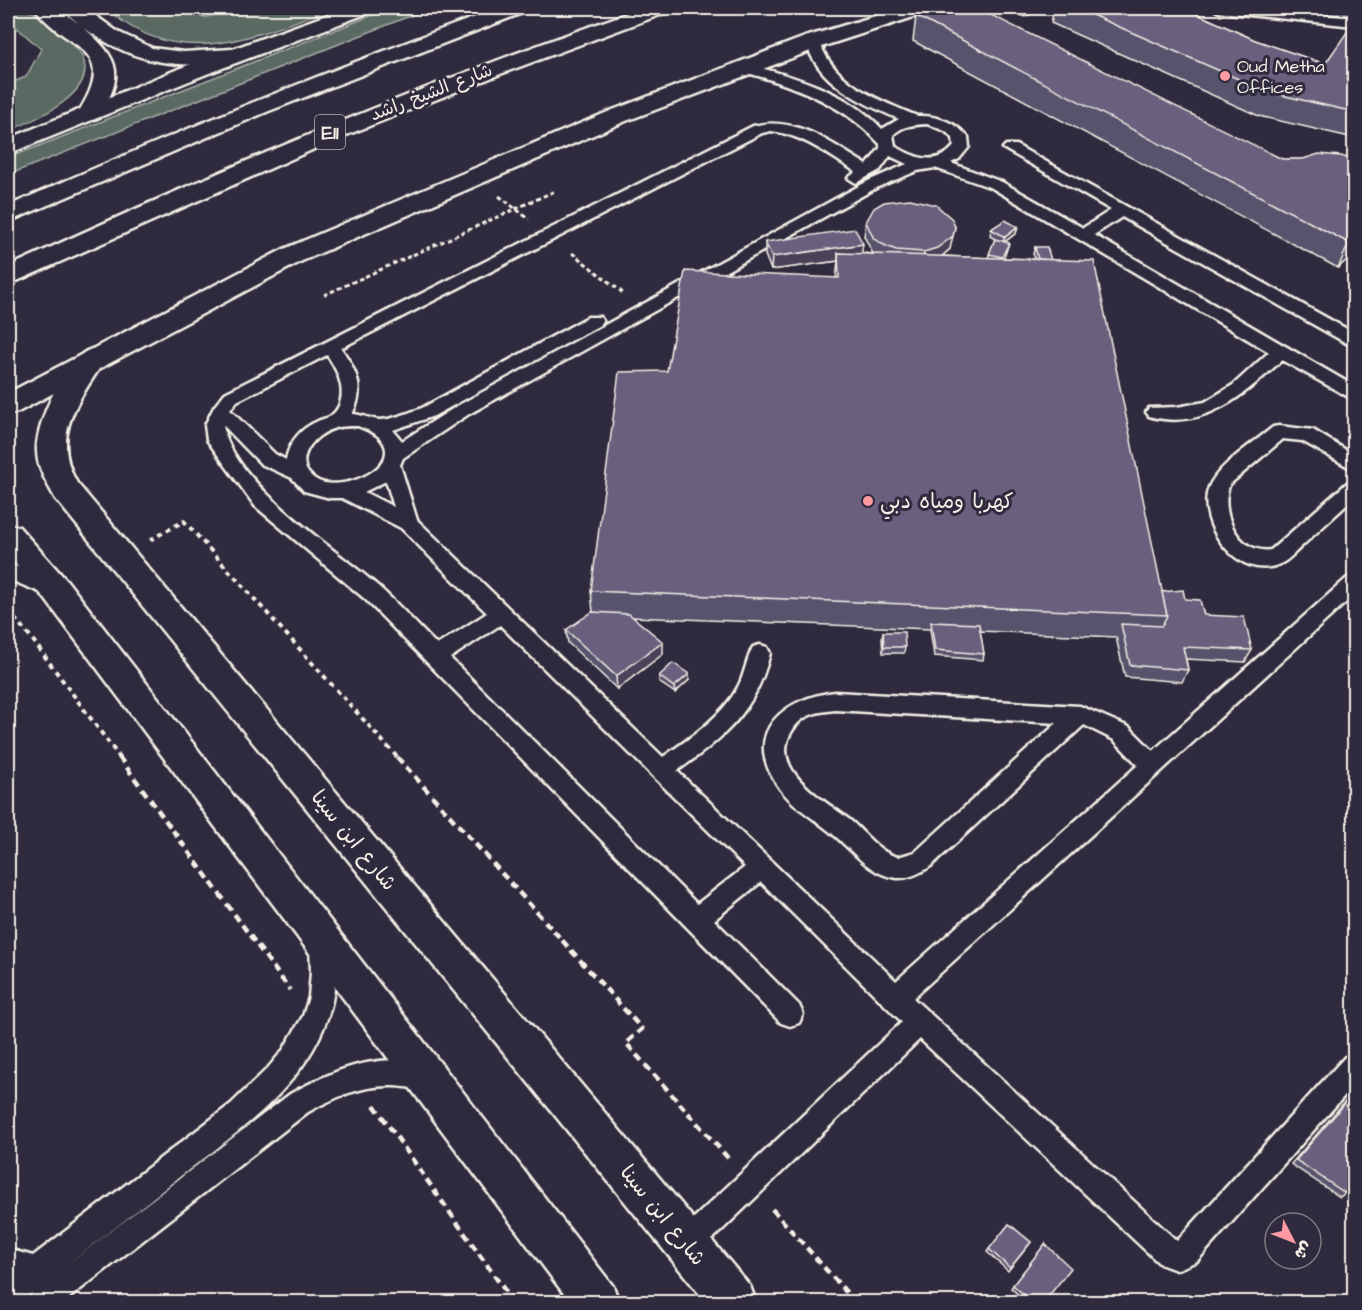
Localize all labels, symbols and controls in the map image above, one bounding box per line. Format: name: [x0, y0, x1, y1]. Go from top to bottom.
place label: Oud Metha Offices: [1237, 54, 1325, 100]
street label: شارع الشيخ راشد: [366, 58, 496, 127]
marker: Oud Metha Offices: [1218, 69, 1232, 83]
road number: E11: [315, 115, 345, 149]
place label: كهربا ومياه دبي: [880, 487, 1013, 520]
marker: كهربا ومياه دبي: [861, 494, 875, 508]
street label: شارع ابن سينا: [304, 784, 403, 897]
street label: شارع ابن سينا: [613, 1159, 712, 1272]
north arrow: [1263, 1211, 1323, 1271]
text: ش: [1289, 1236, 1317, 1264]

